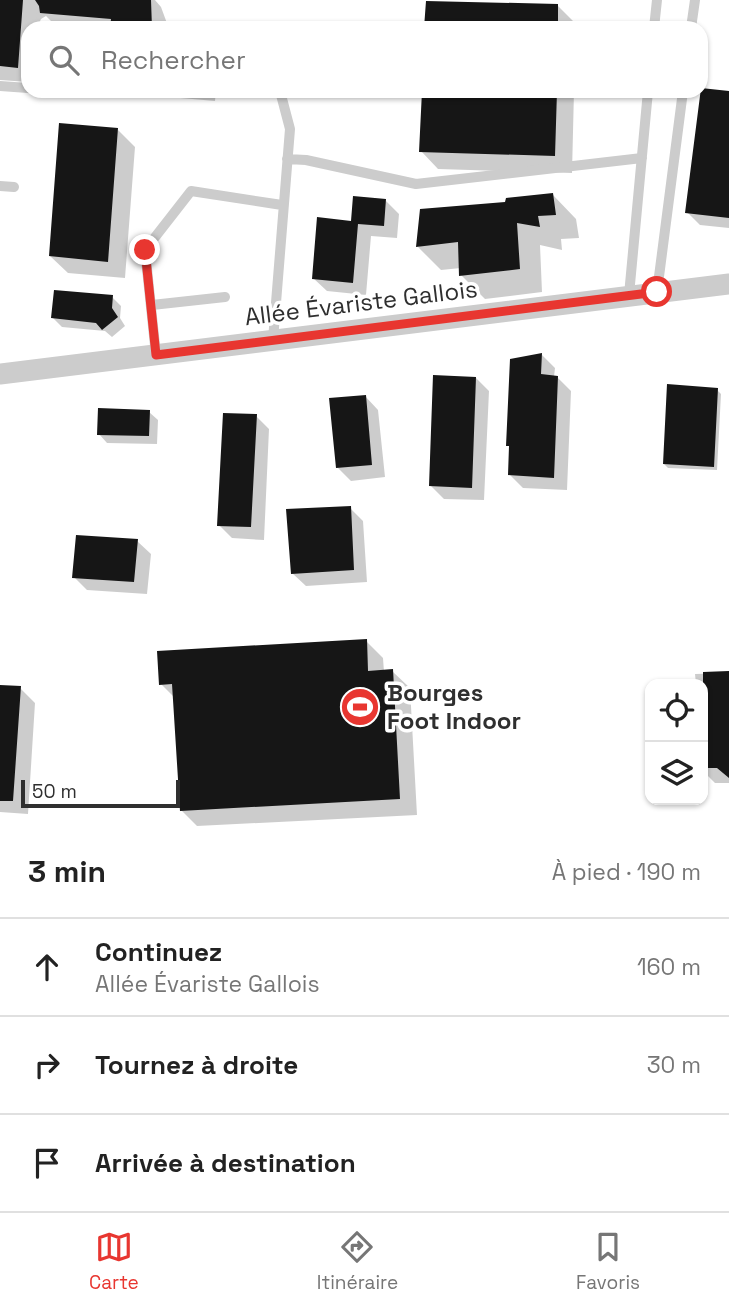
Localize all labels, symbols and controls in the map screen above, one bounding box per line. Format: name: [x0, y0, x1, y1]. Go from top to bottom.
search box: [21, 21, 708, 98]
icon: search: [45, 41, 83, 79]
text: Rechercher: [101, 43, 246, 77]
route end: [129, 234, 160, 265]
street label: Allée Évariste Gallois: [243, 273, 479, 332]
route start: [641, 276, 672, 307]
place label: Bourges Foot Indoor: [387, 677, 521, 736]
map controls: [645, 679, 708, 805]
button: locate: [645, 679, 708, 742]
sports icon: Bourges Foot Indoor: [339, 686, 381, 728]
button: layers: [645, 742, 708, 805]
scale bar: [21, 777, 180, 809]
text: 50 m: [32, 779, 77, 804]
text: 3 min: [28, 852, 106, 891]
text: À pied · 190 m: [552, 857, 701, 887]
text: Continuez: [95, 935, 222, 969]
icon: ahead: [28, 948, 66, 986]
text: 160 m: [637, 952, 701, 982]
text: Allée Évariste Gallois: [95, 969, 320, 999]
icon: right: [28, 1046, 66, 1084]
text: Tournez à droite: [95, 1048, 298, 1082]
text: 30 m: [647, 1050, 701, 1080]
icon: arrive: [28, 1144, 66, 1182]
text: Arrivée à destination: [95, 1146, 356, 1180]
tab: Carte: [89, 1228, 139, 1295]
tab: Itinéraire: [317, 1228, 398, 1295]
tab: Favoris: [576, 1228, 640, 1295]

